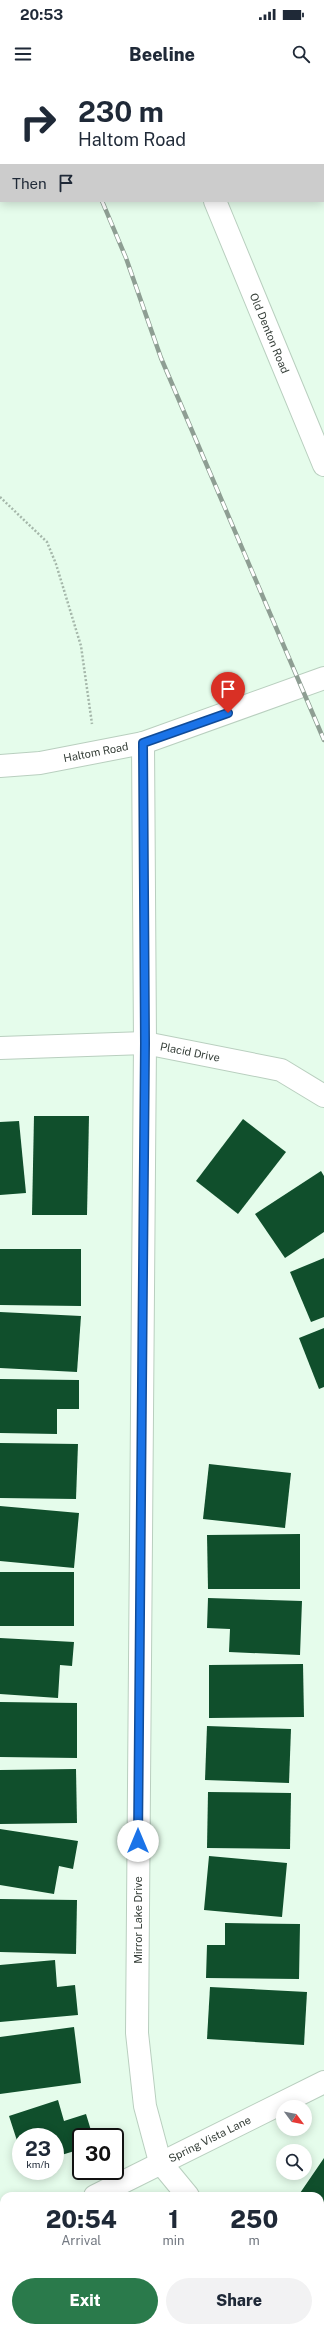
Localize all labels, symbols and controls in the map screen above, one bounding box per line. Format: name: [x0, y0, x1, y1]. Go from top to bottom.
text: 20:53: [20, 6, 63, 23]
icon: menu: [12, 43, 34, 65]
icon: search: [290, 43, 312, 65]
text: Beeline: [129, 44, 195, 65]
text: 230 m: [78, 95, 164, 128]
icon: right: [12, 96, 64, 148]
text: Haltom Road: [78, 129, 186, 150]
icon: arrive: [55, 172, 77, 194]
text: Then: [12, 175, 47, 192]
street label: Old Denton Road: [248, 291, 291, 375]
pin: [211, 672, 245, 713]
icon: arrive: [217, 678, 239, 700]
street label: Haltom Road: [62, 740, 129, 764]
street label: Placid Drive: [159, 1040, 221, 1064]
position arrow: [117, 1820, 159, 1862]
street label: Mirror Lake Drive: [132, 1876, 144, 1964]
north arrow: [276, 2100, 312, 2136]
map controls: [276, 2100, 312, 2180]
street label: Spring Vista Lane: [167, 2113, 253, 2164]
speed limit sign: 30: [72, 2128, 124, 2180]
text: 23: [25, 2137, 51, 2161]
button: search: [276, 2144, 312, 2180]
text: km/h: [26, 2158, 50, 2170]
text: 20:54: [46, 2205, 117, 2233]
text: 1: [168, 2205, 179, 2233]
text: 250: [230, 2205, 278, 2233]
text: Arrival: [61, 2233, 101, 2248]
text: min: [162, 2233, 185, 2248]
text: m: [249, 2233, 260, 2248]
button: Exit: [12, 2278, 158, 2324]
button: Share: [166, 2278, 312, 2324]

